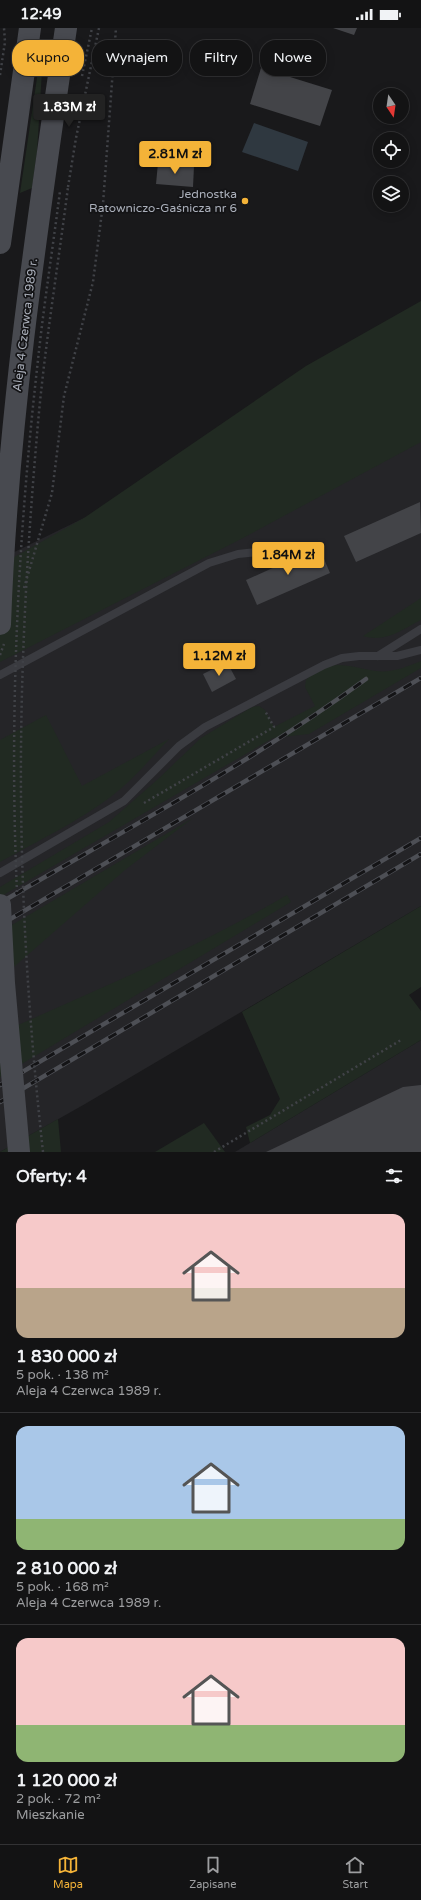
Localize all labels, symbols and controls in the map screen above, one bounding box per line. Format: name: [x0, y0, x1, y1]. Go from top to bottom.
text: 12:49: [20, 5, 62, 23]
chip: Kupno: [12, 40, 84, 76]
chip: Wynajem: [92, 40, 182, 76]
chip: Filtry: [190, 40, 252, 76]
chip: Nowe: [260, 40, 326, 76]
north arrow: [373, 88, 409, 124]
map controls: [373, 88, 409, 212]
pin: 1.83M zł: [28, 94, 110, 128]
text: 1.83M zł: [42, 99, 96, 115]
button: locate: [373, 132, 409, 168]
pin: 2.81M zł: [134, 141, 216, 175]
text: 2.81M zł: [148, 146, 202, 162]
button: layers: [373, 176, 409, 212]
place label: Jednostka Ratowniczo-Gaśnicza nr 6: [89, 187, 237, 215]
marker: Jednostka Ratowniczo-Gaśnicza nr 6: [240, 196, 250, 206]
street label: Aleja 4 Czerwca 1989 r.: [10, 258, 40, 392]
pin: 1.84M zł: [247, 542, 329, 576]
text: 1.84M zł: [261, 547, 315, 563]
pin: 1.12M zł: [178, 643, 260, 677]
text: 1.12M zł: [192, 648, 246, 664]
icon: filters: [383, 1165, 405, 1187]
text: Oferty: 4: [16, 1166, 87, 1187]
icon: home: [175, 1240, 247, 1312]
text: 1 830 000 zł: [16, 1346, 117, 1367]
text: 5 pok. · 138 m²: [16, 1367, 109, 1383]
text: Aleja 4 Czerwca 1989 r.: [16, 1383, 161, 1399]
icon: home: [175, 1452, 247, 1524]
text: 2 810 000 zł: [16, 1558, 117, 1579]
text: 5 pok. · 168 m²: [16, 1579, 109, 1595]
text: Aleja 4 Czerwca 1989 r.: [16, 1595, 161, 1611]
icon: home: [175, 1664, 247, 1736]
text: 1 120 000 zł: [16, 1770, 117, 1791]
text: 2 pok. · 72 m²: [16, 1791, 101, 1807]
text: Mieszkanie: [16, 1807, 85, 1823]
tab: Mapa: [53, 1854, 83, 1891]
tab: Zapisane: [189, 1854, 236, 1891]
tab: Start: [343, 1854, 368, 1891]

